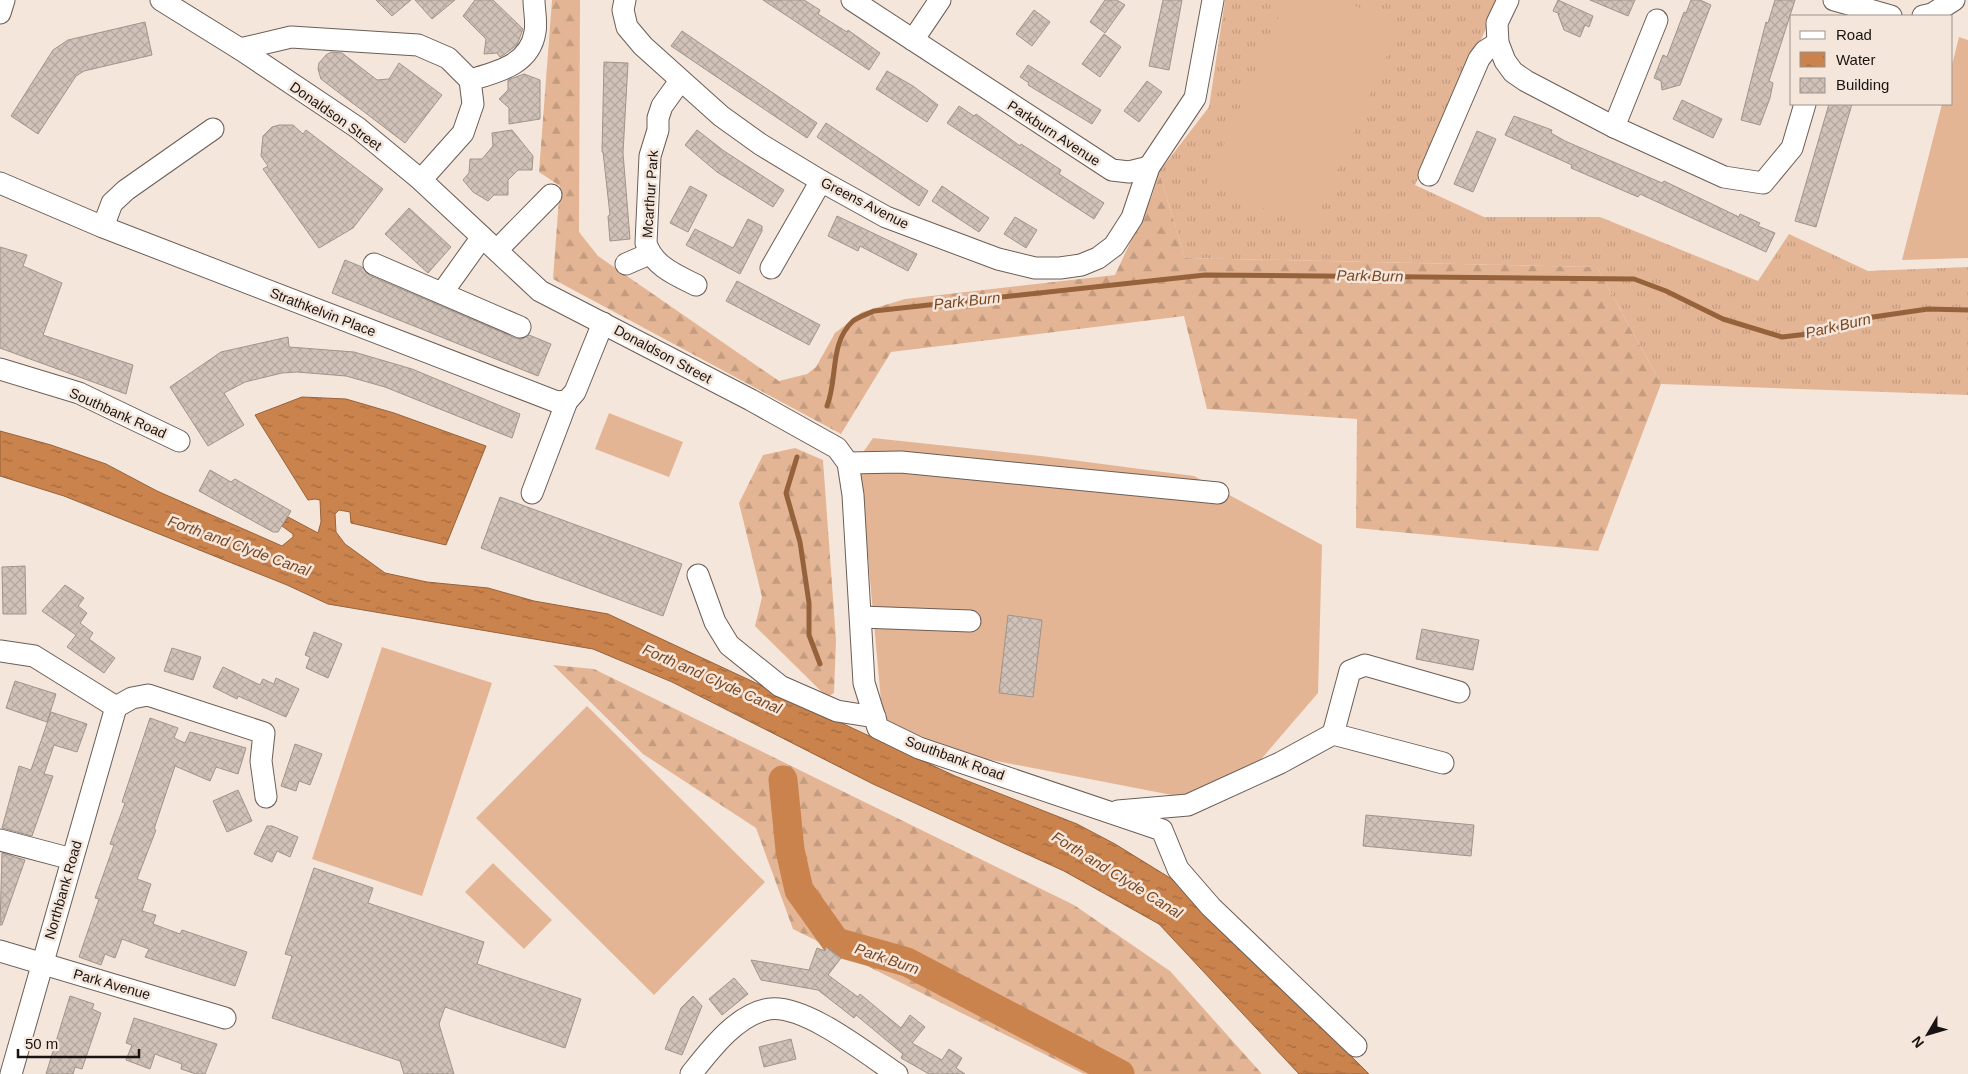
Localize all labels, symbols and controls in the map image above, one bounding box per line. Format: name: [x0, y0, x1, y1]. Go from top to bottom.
legend: [1790, 15, 1953, 105]
text: Road: [1836, 26, 1872, 43]
text: Water: [1836, 51, 1875, 68]
text: Building: [1836, 76, 1889, 93]
street label: Donaldson Street: [287, 78, 385, 154]
street label: Parkburn Avenue: [1005, 97, 1103, 169]
street label: Mcarthur Park: [639, 149, 661, 238]
street label: Greens Avenue: [818, 174, 912, 232]
water label: Park Burn: [1337, 266, 1404, 285]
street label: Strathkelvin Place: [268, 284, 378, 340]
water label: Park Burn: [933, 289, 1001, 312]
water label: Park Burn: [1803, 310, 1872, 341]
street label: Donaldson Street: [611, 322, 715, 387]
street label: Southbank Road: [67, 384, 169, 442]
water label: Forth and Clyde Canal: [166, 512, 313, 579]
water label: Forth and Clyde Canal: [640, 640, 785, 717]
street label: Southbank Road: [903, 733, 1007, 783]
water label: Forth and Clyde Canal: [1049, 828, 1186, 922]
street label: Northbank Road: [41, 839, 85, 941]
water label: Park Burn: [853, 940, 921, 977]
street label: Park Avenue: [72, 965, 152, 1003]
north arrow: [1903, 1009, 1953, 1059]
scale bar: [18, 1026, 139, 1058]
text: N: [1908, 1033, 1927, 1051]
text: 50 m: [25, 1035, 58, 1052]

